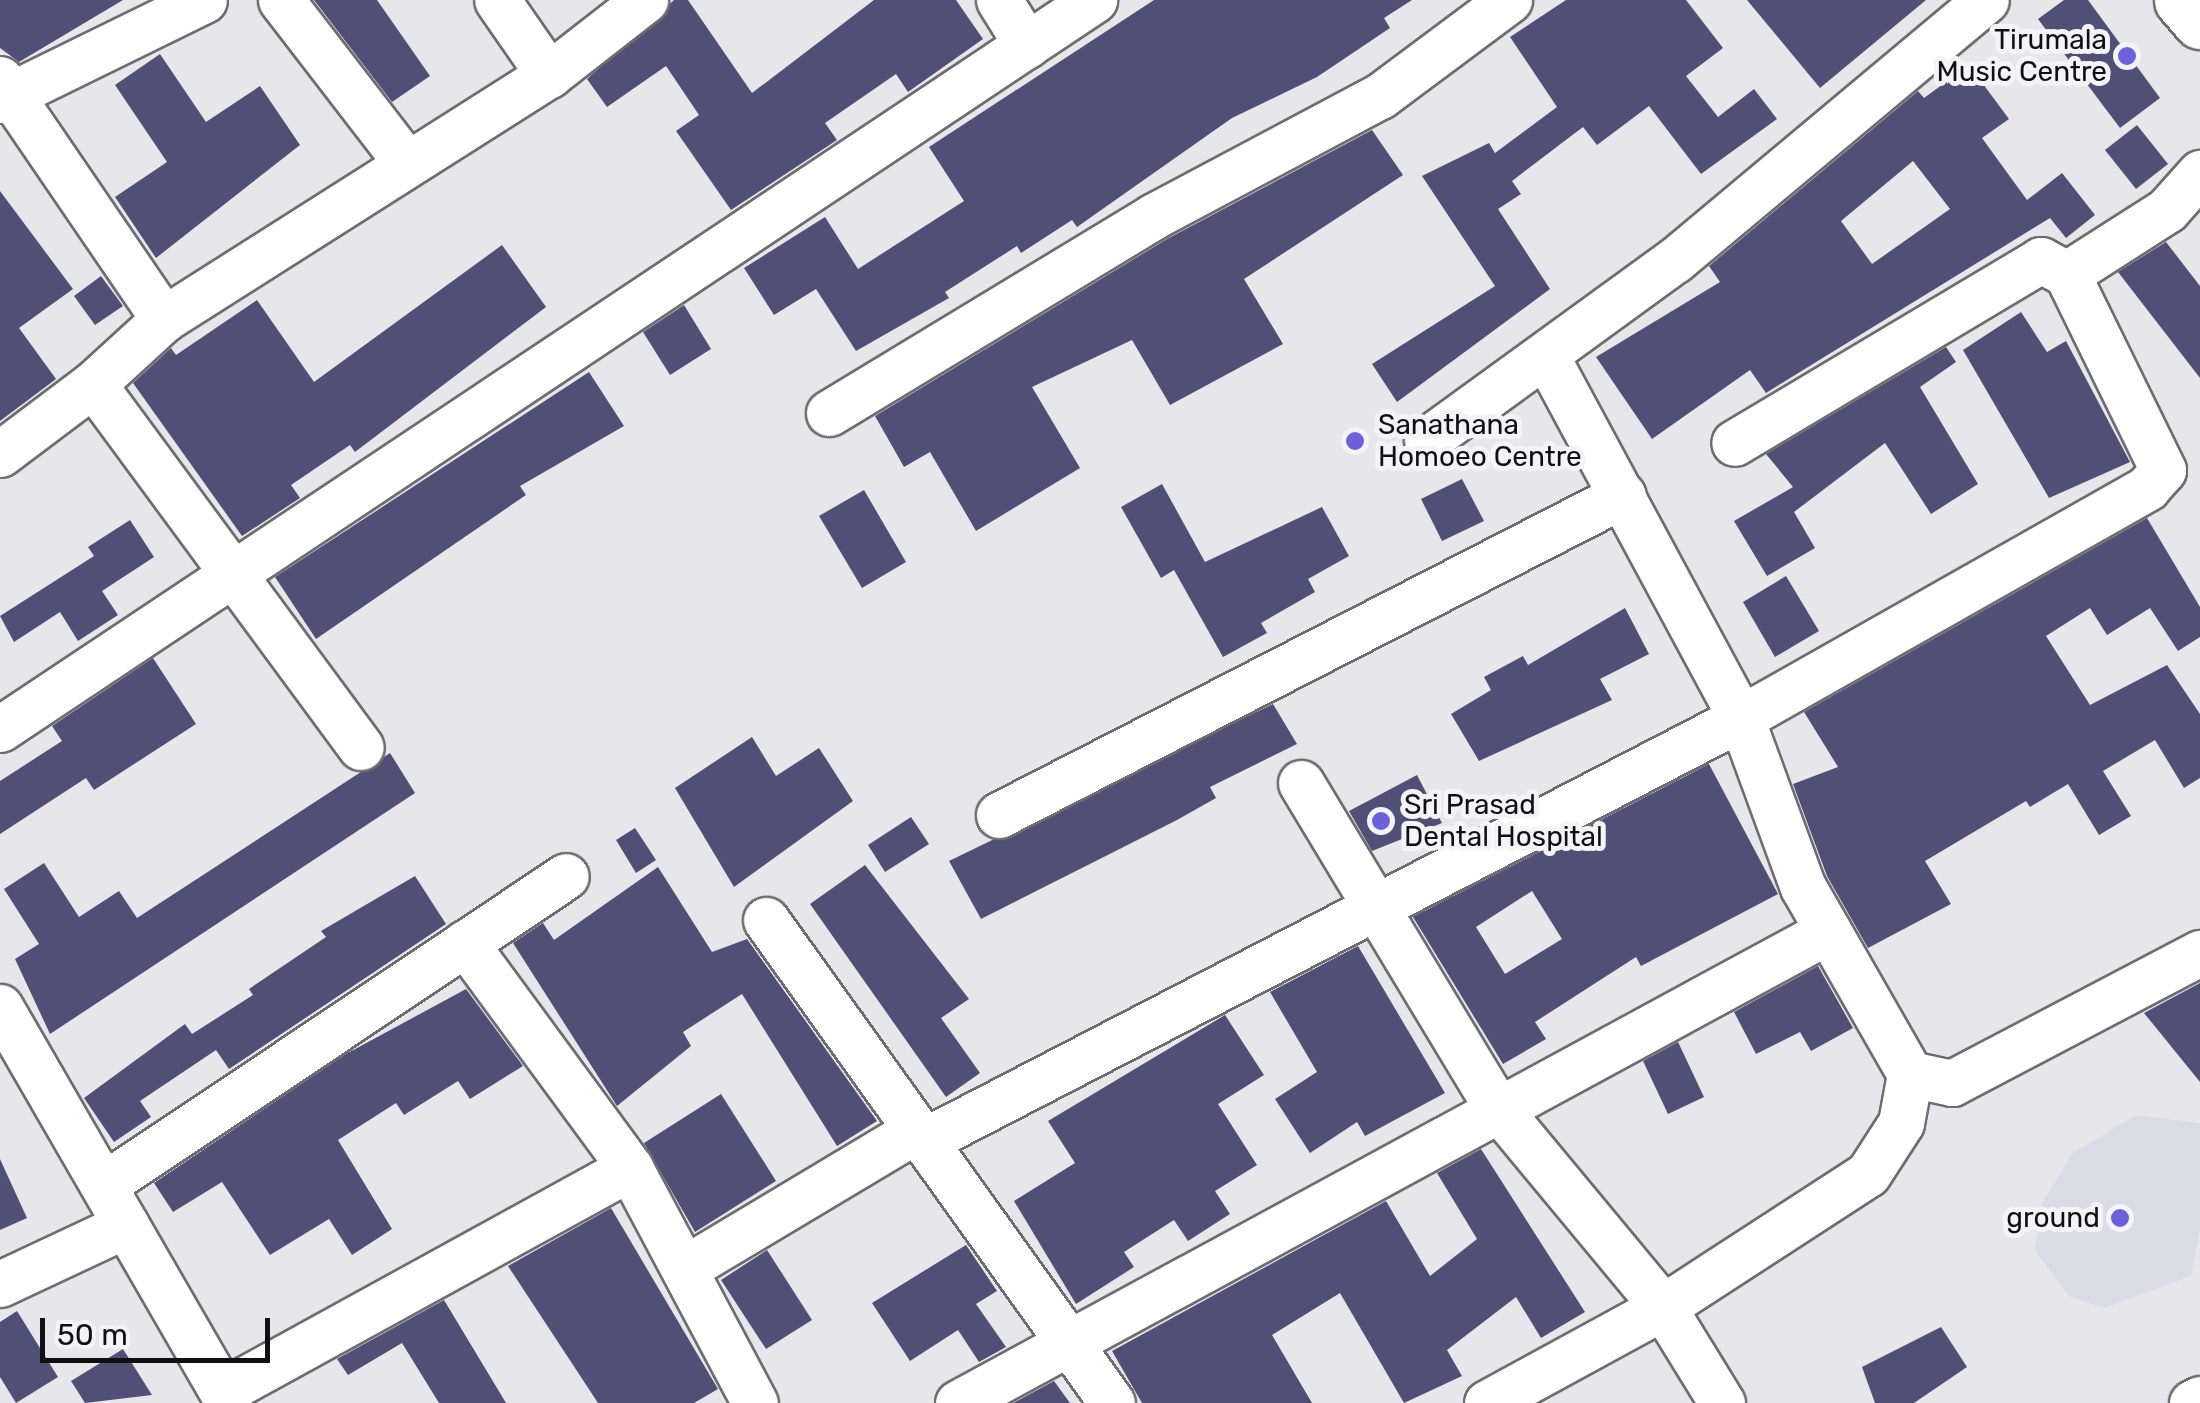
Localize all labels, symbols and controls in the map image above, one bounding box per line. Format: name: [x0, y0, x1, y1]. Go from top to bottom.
place label: Tirumala Music Centre: [1936, 23, 2107, 89]
marker: Tirumala Music Centre: [2116, 45, 2138, 67]
place label: Sanathana Homoeo Centre: [1378, 408, 1582, 474]
marker: Sanathana Homoeo Centre: [1342, 428, 1368, 454]
place label: Sri Prasad Dental Hospital: [1404, 788, 1603, 854]
marker: Sri Prasad Dental Hospital: [1368, 808, 1394, 834]
place label: ground: [2006, 1201, 2100, 1235]
marker: ground: [2109, 1207, 2131, 1229]
scale bar: [45, 1298, 275, 1360]
text: 50 m: [57, 1317, 128, 1353]

